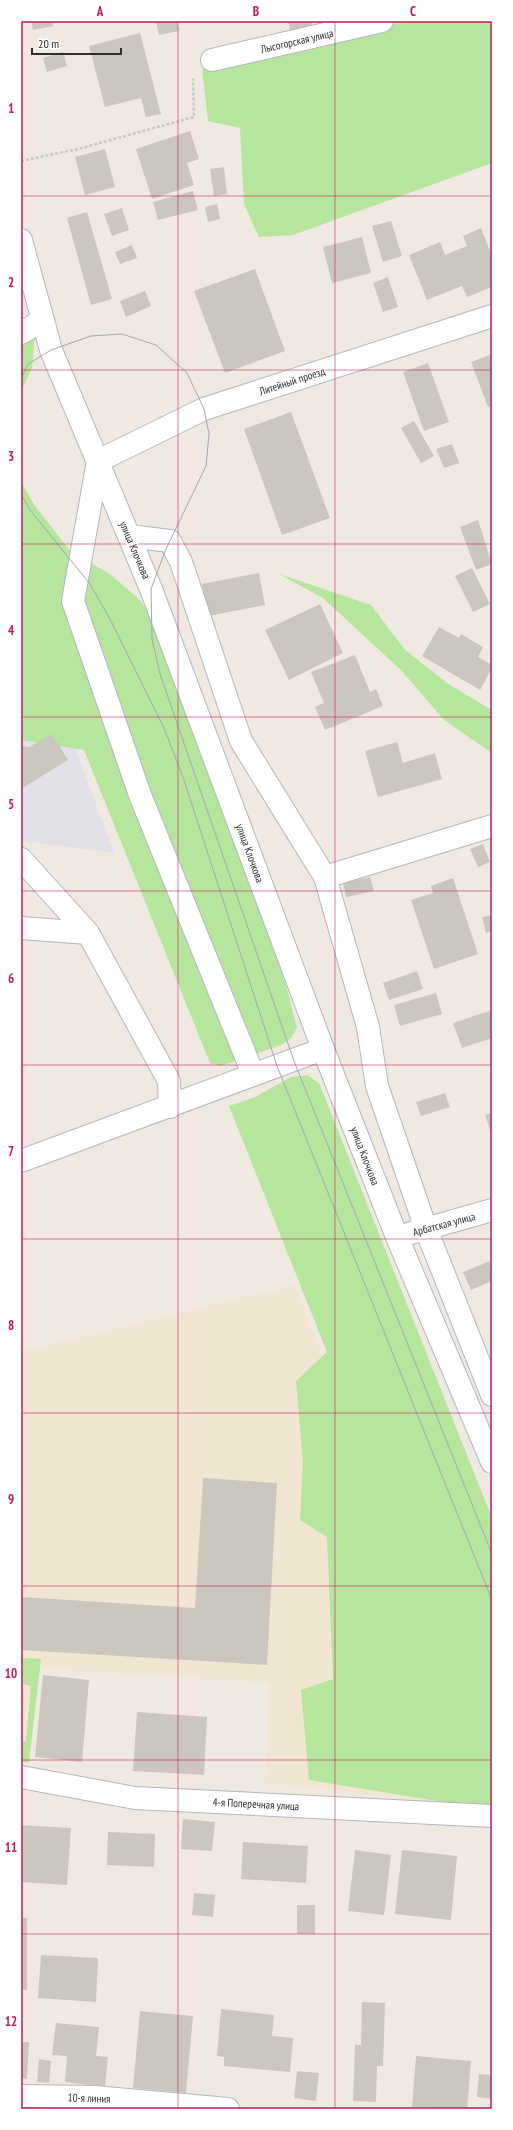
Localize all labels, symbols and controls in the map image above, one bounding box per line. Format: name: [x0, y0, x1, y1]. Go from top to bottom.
text: A: [96, 3, 104, 20]
text: B: [253, 3, 259, 20]
text: C: [410, 3, 416, 20]
street label: Лысогорская улица: [258, 26, 335, 56]
scale bar: [32, 30, 121, 56]
text: 20 m: [38, 36, 59, 51]
text: 1: [8, 100, 14, 117]
text: 2: [8, 274, 14, 291]
street label: Литейный проезд: [256, 364, 327, 399]
text: 3: [8, 448, 14, 465]
street label: улица Клочкова: [117, 519, 153, 581]
text: 4: [8, 622, 15, 639]
text: 5: [8, 796, 14, 813]
street label: улица Клочкова: [233, 822, 267, 884]
text: 6: [8, 970, 14, 987]
street label: улица Клочкова: [347, 1125, 383, 1187]
text: 7: [8, 1143, 14, 1160]
street label: Арбатская улица: [411, 1209, 477, 1239]
text: 8: [8, 1317, 14, 1334]
text: 9: [8, 1491, 14, 1508]
text: 10: [5, 1665, 17, 1682]
street label: 4-я Поперечная улица: [212, 1795, 300, 1813]
text: 11: [5, 1839, 17, 1856]
text: 12: [5, 2013, 17, 2030]
street label: 10-я линия: [67, 2090, 111, 2106]

